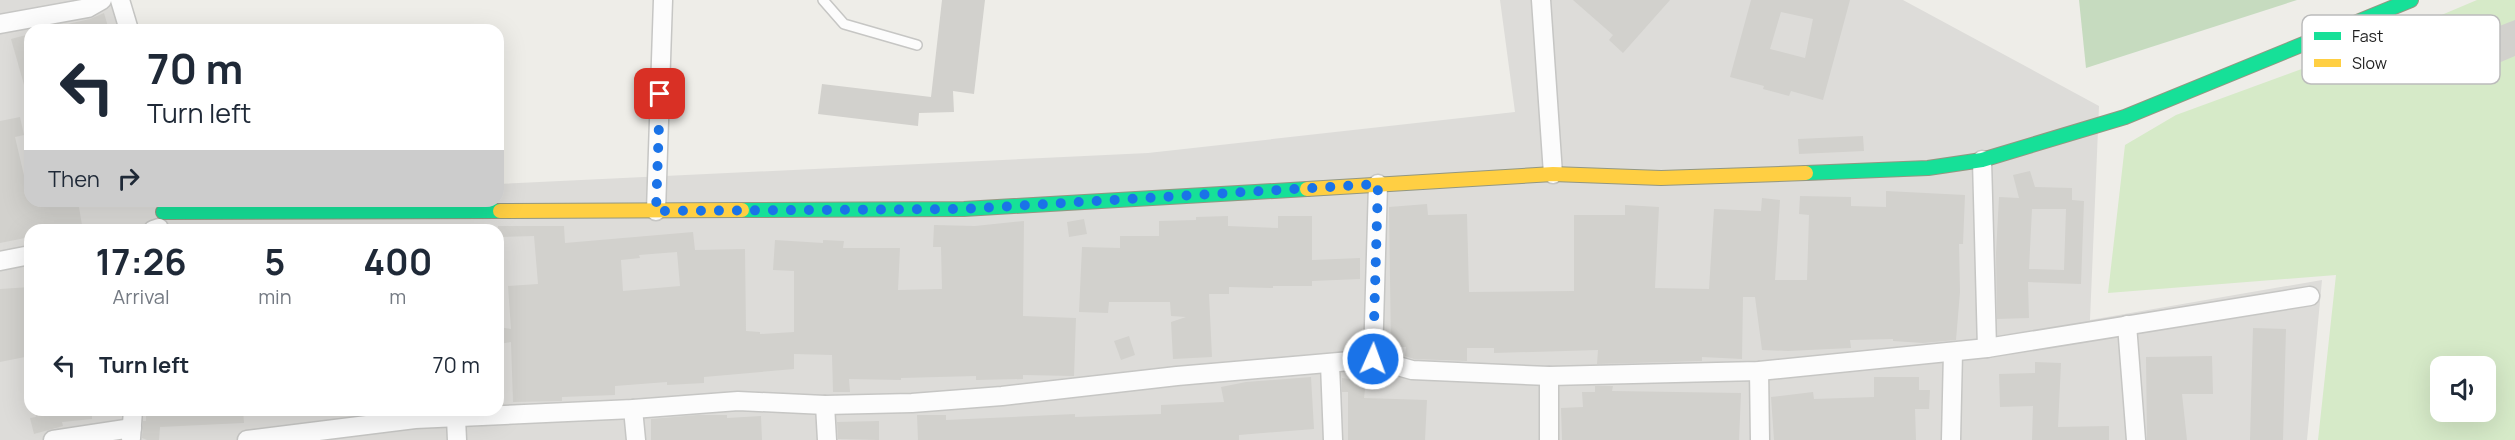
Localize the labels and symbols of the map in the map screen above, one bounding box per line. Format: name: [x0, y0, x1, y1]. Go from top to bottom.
legend: [2302, 15, 2500, 84]
text: Fast: [2352, 25, 2383, 47]
text: Slow: [2352, 52, 2387, 74]
pin: [634, 68, 685, 119]
position arrow: [1341, 327, 1405, 391]

